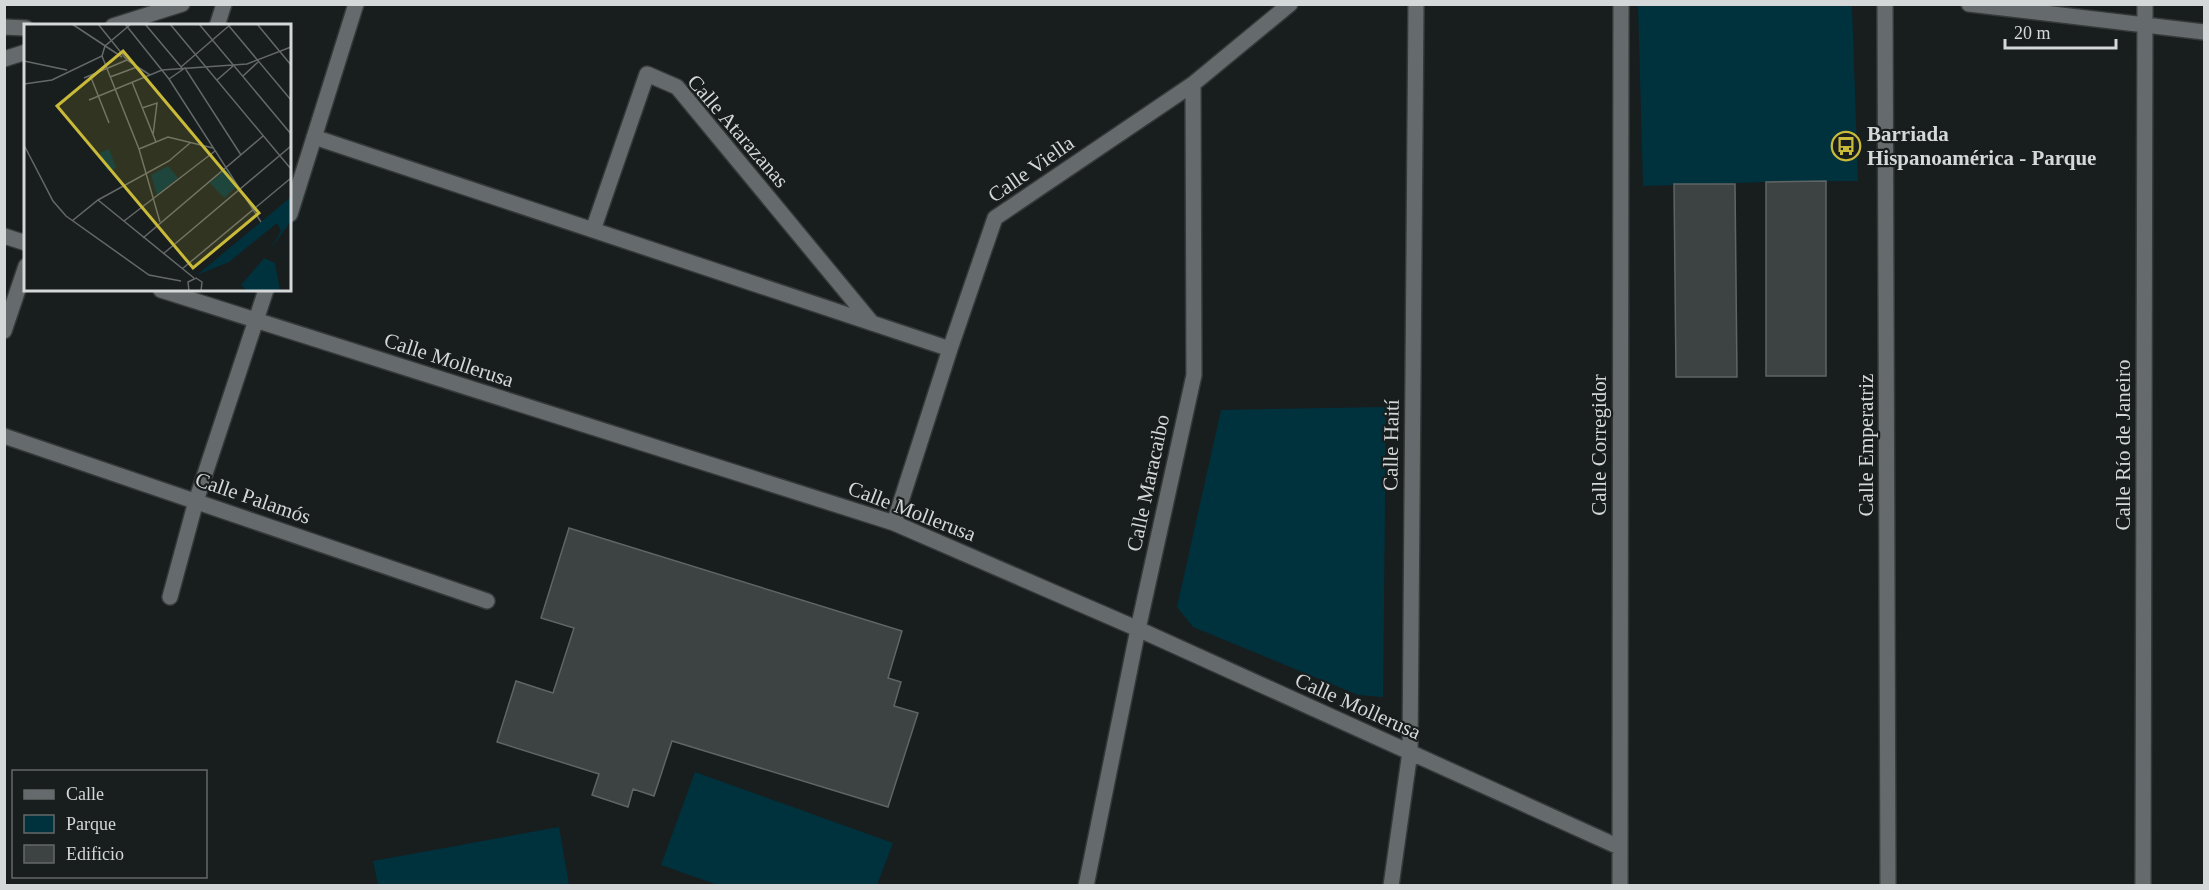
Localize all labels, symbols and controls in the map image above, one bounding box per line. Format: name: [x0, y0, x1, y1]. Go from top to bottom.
scale bar: [2005, 12, 2116, 50]
text: 20 m: [2014, 23, 2051, 43]
inset map: [24, 24, 291, 291]
street label: Calle Atarazanas: [682, 70, 794, 192]
place label: Barriada Hispanoamérica - Parque: [1867, 122, 2096, 170]
street label: Calle Viella: [983, 130, 1079, 207]
bus stop icon: Barriada Hispanoamérica - Parque: [1830, 130, 1862, 162]
street label: Calle Mollerusa: [381, 328, 517, 392]
street label: Calle Río de Janeiro: [2111, 360, 2135, 530]
street label: Calle Corregidor: [1587, 374, 1611, 516]
street label: Calle Emperatriz: [1854, 374, 1878, 516]
street label: Calle Haití: [1378, 399, 1404, 491]
street label: Calle Maracaibo: [1122, 412, 1174, 554]
street label: Calle Palamós: [192, 467, 314, 529]
street label: Calle Mollerusa: [845, 476, 980, 547]
street label: Calle Mollerusa: [1292, 668, 1425, 745]
legend: [12, 770, 207, 878]
text: Calle: [66, 784, 104, 804]
text: Parque: [66, 814, 116, 834]
text: Edificio: [66, 844, 124, 864]

